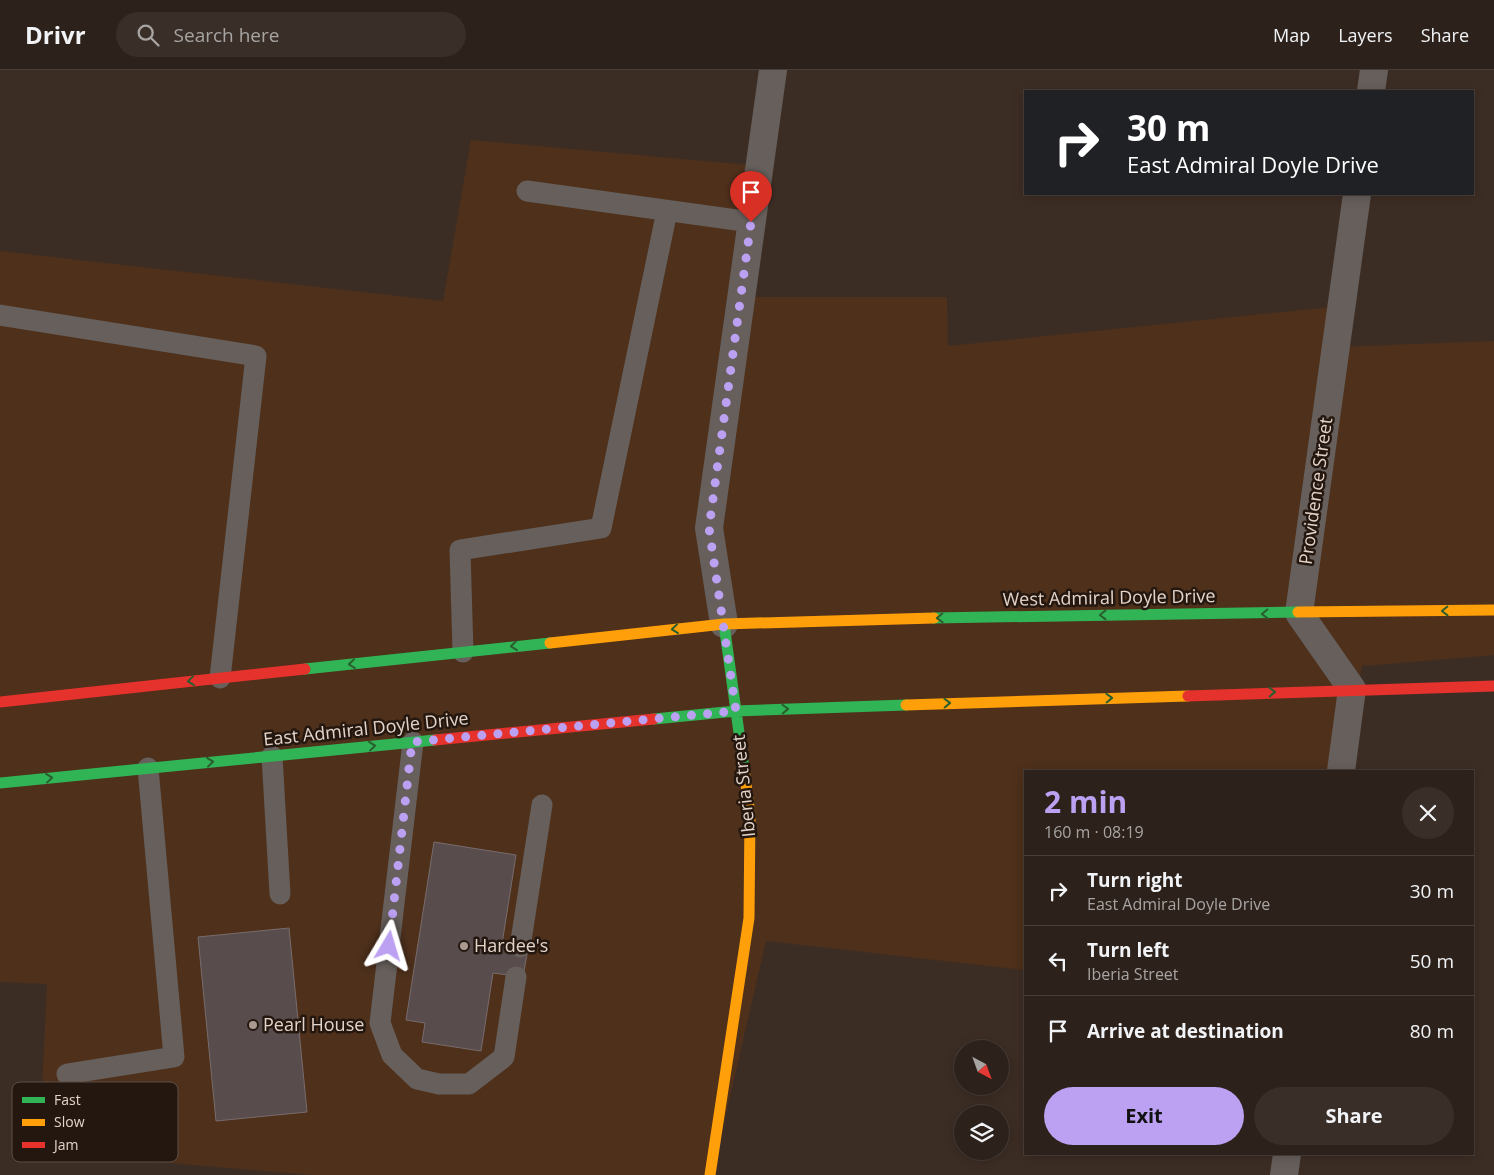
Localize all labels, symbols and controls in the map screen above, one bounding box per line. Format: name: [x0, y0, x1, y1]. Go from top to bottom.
search box: [116, 12, 466, 57]
text: Drivr: [25, 18, 86, 51]
icon: search: [134, 21, 162, 49]
text: Search here: [174, 22, 279, 48]
text: Map: [1273, 23, 1310, 47]
text: Layers: [1338, 23, 1393, 47]
text: Share: [1421, 23, 1469, 47]
text: 30 m: [1127, 104, 1210, 151]
icon: right: [1044, 110, 1109, 175]
text: East Admiral Doyle Drive: [1127, 149, 1379, 179]
pin: [730, 171, 772, 222]
icon: arrive: [737, 178, 765, 206]
street label: Providence Street: [1293, 416, 1337, 566]
street label: West Admiral Doyle Drive: [1002, 583, 1216, 611]
one-way arrow: [1441, 606, 1449, 616]
one-way arrow: [1261, 608, 1269, 619]
one-way arrow: [1099, 610, 1106, 620]
one-way arrow: [936, 613, 944, 623]
one-way arrow: [671, 623, 679, 634]
one-way arrow: [509, 641, 517, 652]
one-way arrow: [348, 658, 356, 669]
one-way arrow: [186, 675, 194, 686]
one-way arrow: [1268, 687, 1276, 697]
one-way arrow: [1106, 692, 1114, 703]
one-way arrow: [943, 698, 951, 709]
one-way arrow: [781, 704, 789, 714]
street label: East Admiral Doyle Drive: [262, 705, 470, 751]
street label: Iberia Street: [726, 734, 760, 839]
one-way arrow: [368, 741, 376, 752]
one-way arrow: [207, 757, 215, 768]
one-way arrow: [45, 773, 53, 784]
text: 2 min: [1044, 781, 1127, 822]
button: close: [1402, 787, 1454, 839]
text: 160 m · 08:19: [1044, 821, 1144, 843]
text: Turn right: [1087, 867, 1182, 893]
icon: right: [1044, 877, 1072, 905]
text: 30 m: [1410, 878, 1454, 904]
text: East Admiral Doyle Drive: [1087, 893, 1270, 915]
position arrow: [362, 919, 414, 971]
place label: Hardee's: [474, 933, 548, 957]
text: Turn left: [1087, 937, 1169, 963]
marker: Hardee's: [458, 940, 470, 952]
icon: left: [1044, 947, 1072, 975]
text: 50 m: [1410, 948, 1454, 974]
text: Iberia Street: [1087, 963, 1179, 985]
place label: Pearl House: [263, 1012, 364, 1036]
icon: arrive: [1044, 1017, 1072, 1045]
text: Arrive at destination: [1087, 1018, 1284, 1044]
text: 80 m: [1410, 1018, 1454, 1044]
marker: Pearl House: [247, 1019, 259, 1031]
north arrow: [954, 1040, 1009, 1095]
map controls: [954, 1040, 1009, 1160]
legend: [12, 1082, 178, 1162]
button: Exit: [1044, 1087, 1244, 1145]
button: Share: [1254, 1087, 1454, 1145]
text: Fast: [54, 1090, 81, 1109]
button: layers: [954, 1105, 1009, 1160]
text: Slow: [54, 1112, 85, 1131]
text: Jam: [52, 1135, 79, 1154]

